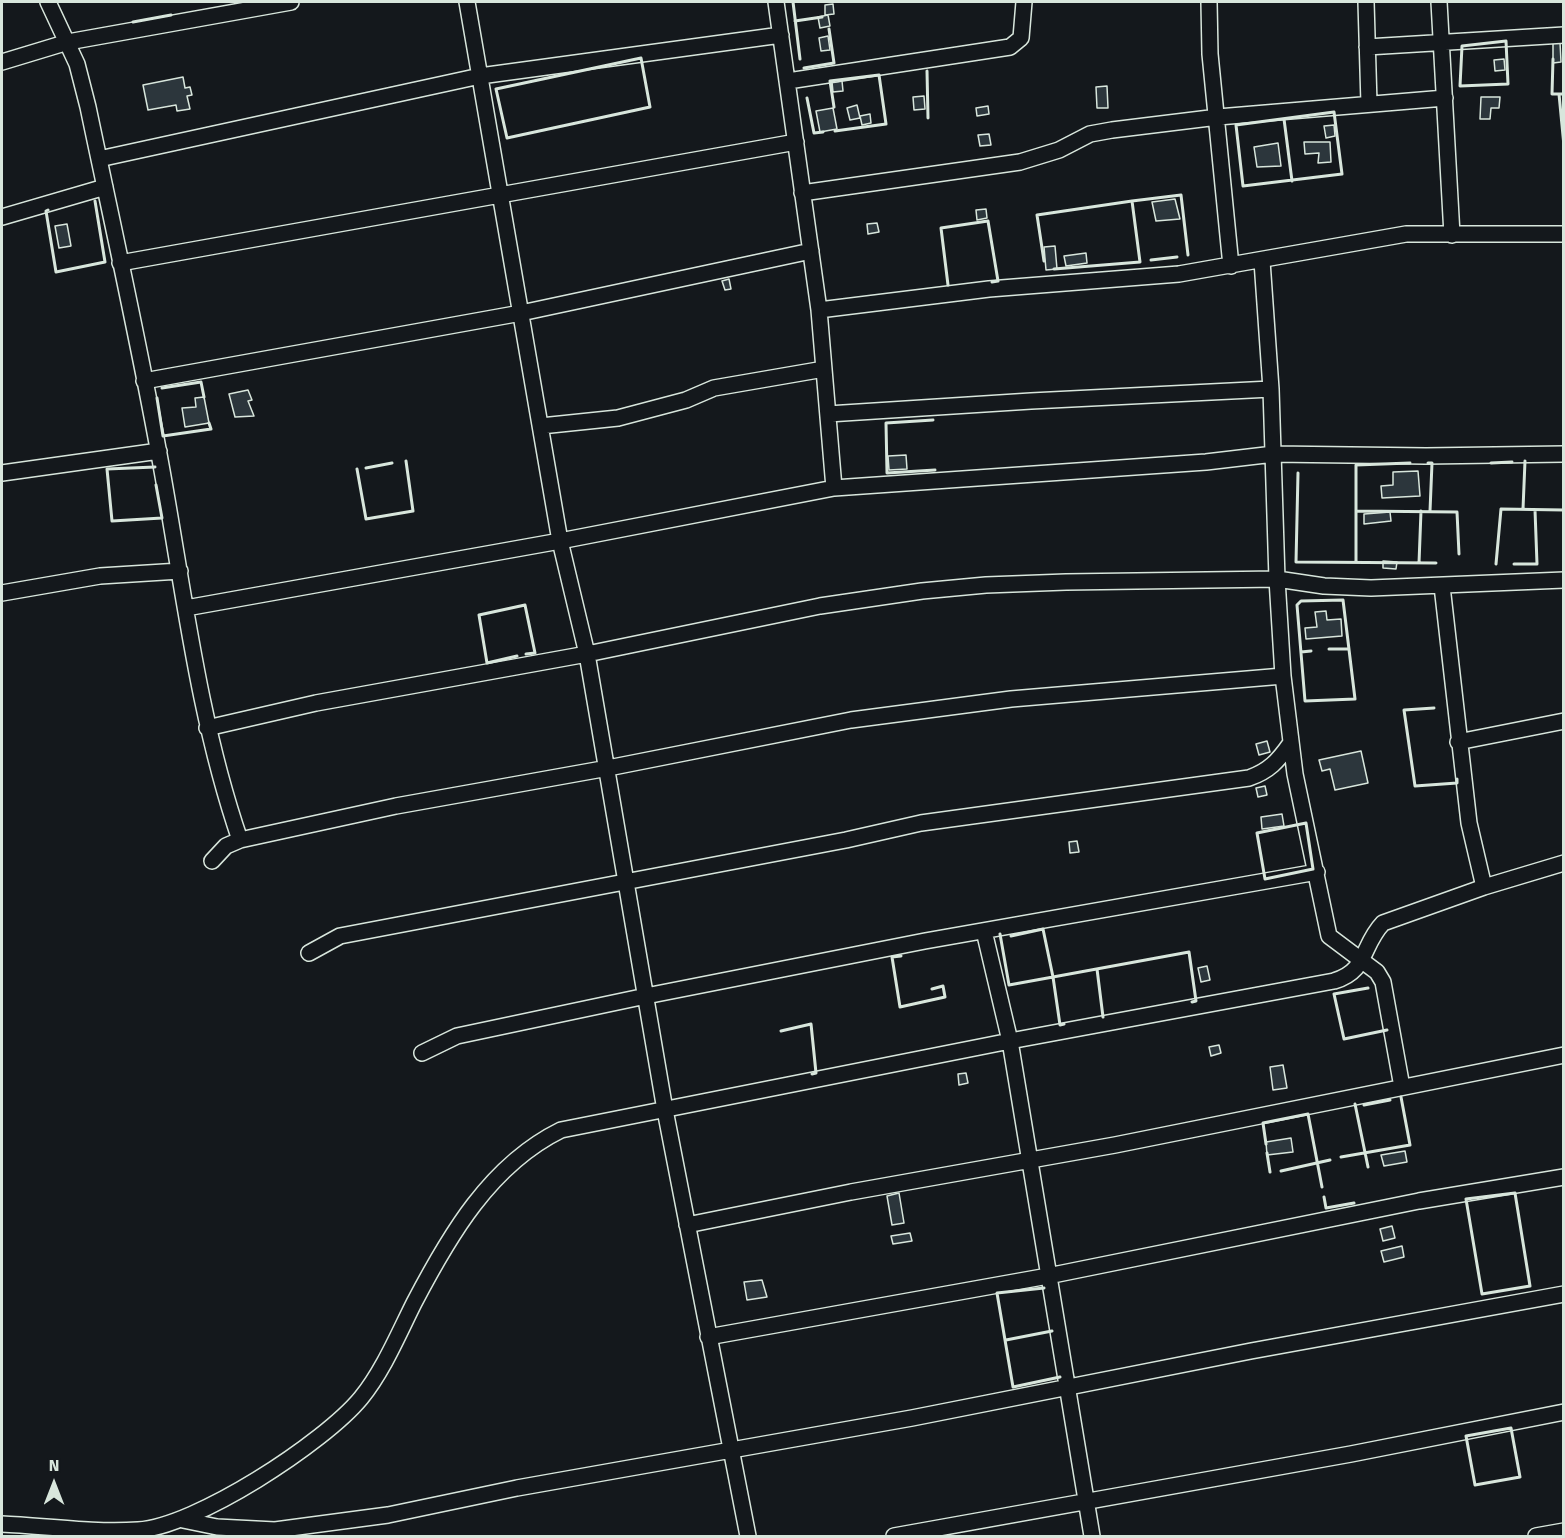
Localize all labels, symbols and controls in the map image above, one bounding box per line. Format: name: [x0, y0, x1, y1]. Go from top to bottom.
north arrow: [24, 1454, 84, 1514]
text: N: [49, 1456, 59, 1475]

